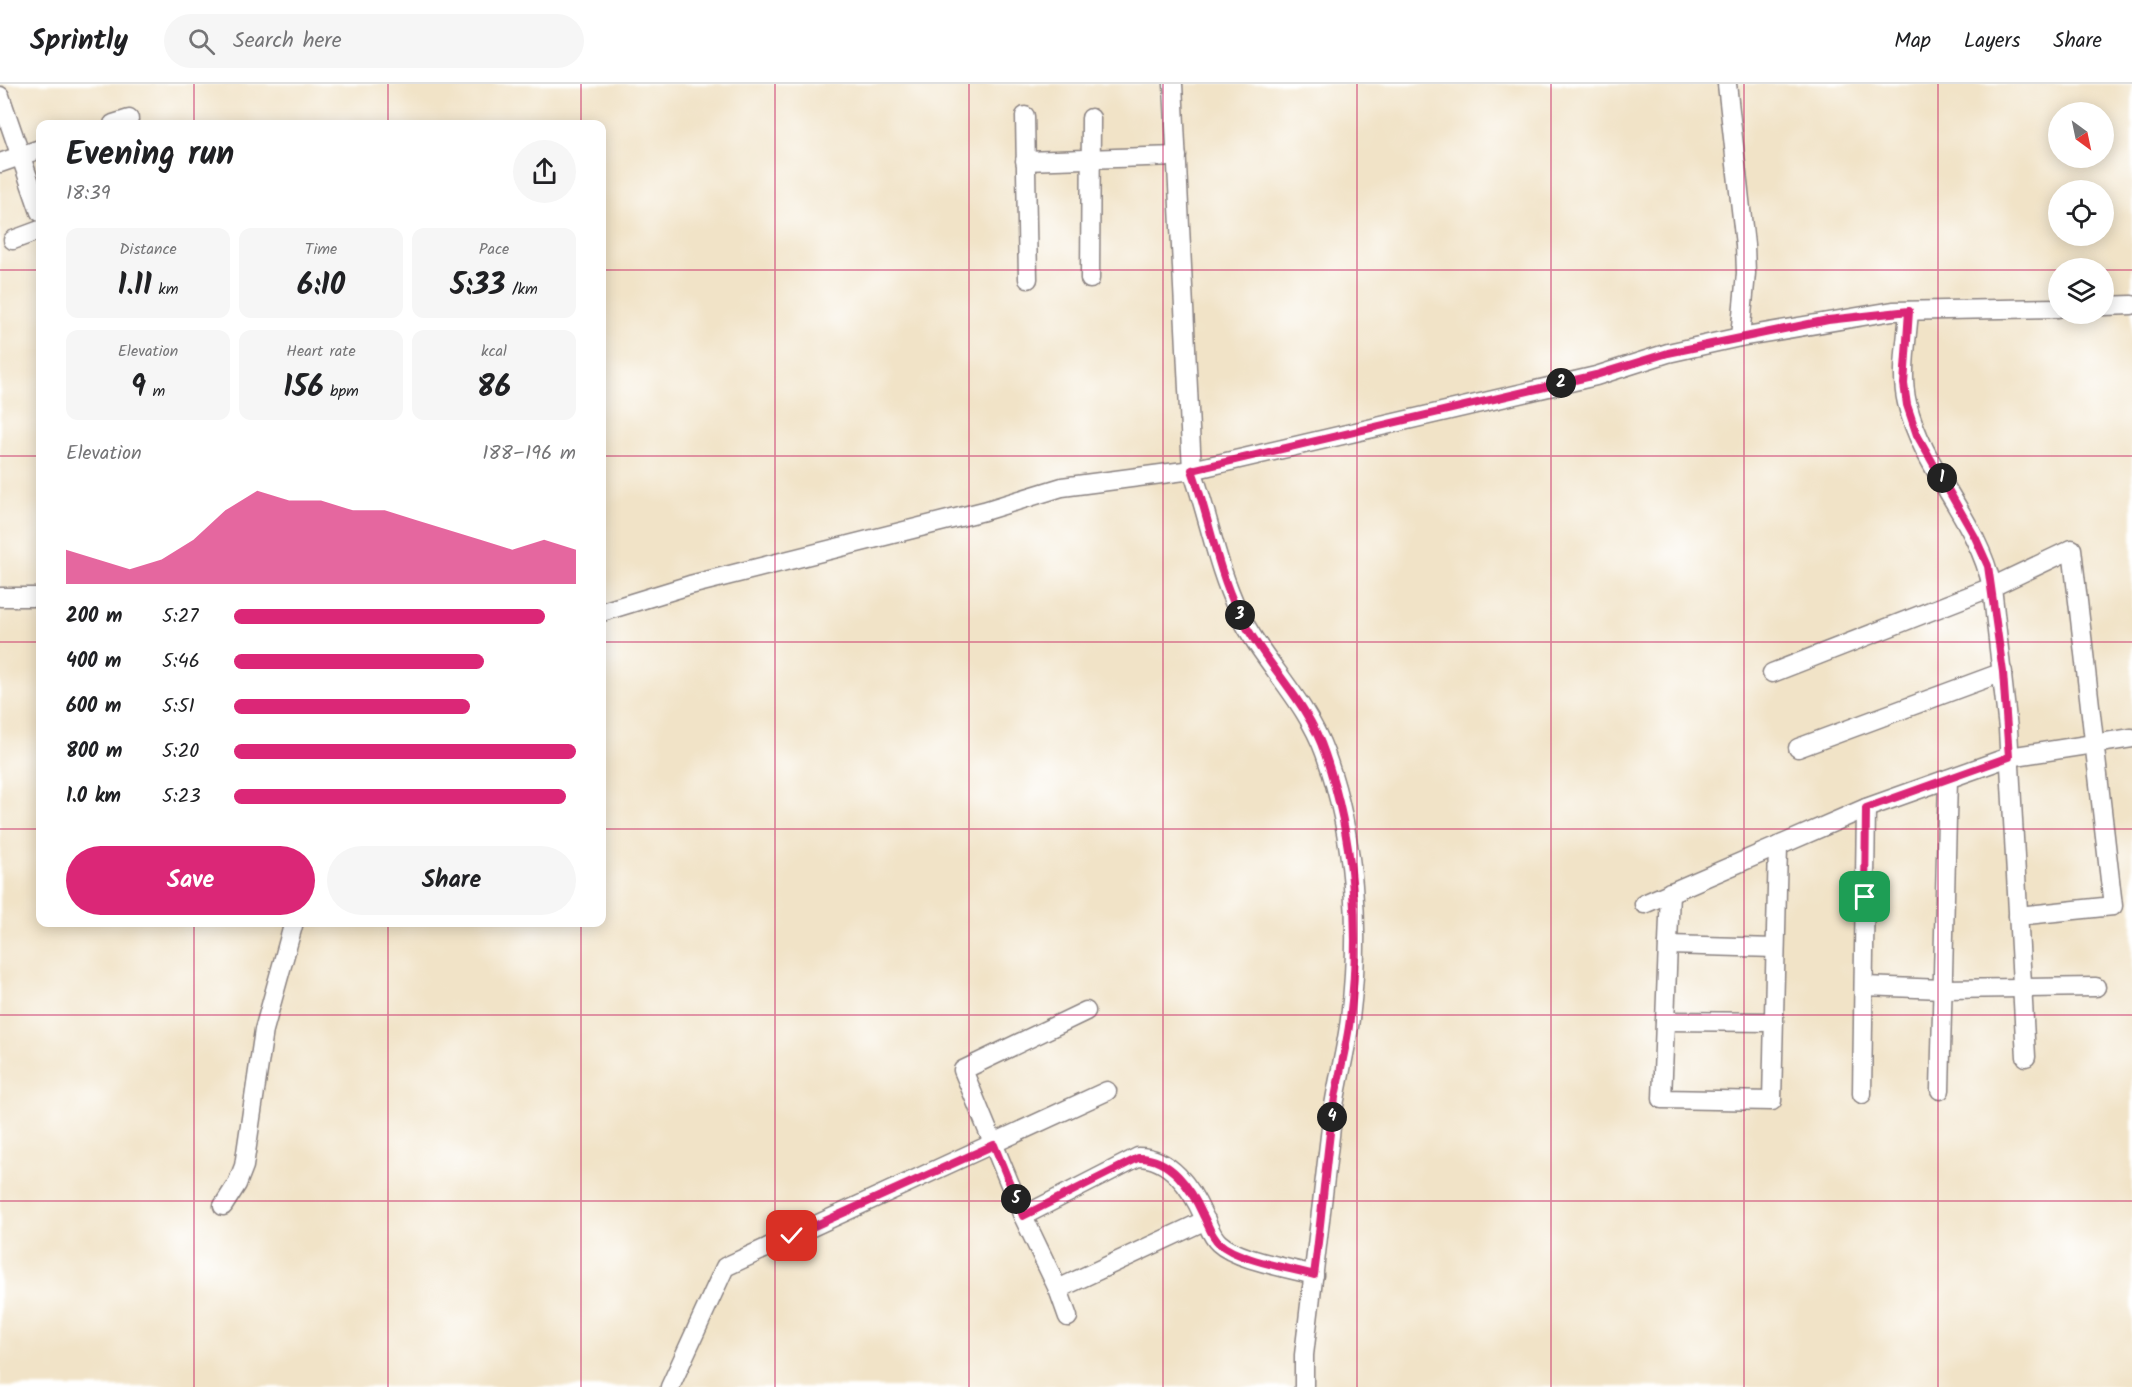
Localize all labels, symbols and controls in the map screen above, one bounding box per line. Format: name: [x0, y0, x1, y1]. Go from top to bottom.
search box: [164, 14, 584, 68]
text: Sprintly: [30, 19, 128, 64]
text: Search here: [233, 24, 342, 59]
icon: search: [185, 25, 218, 58]
text: Map: [1894, 25, 1931, 58]
text: Layers: [1964, 25, 2020, 58]
text: Share: [2053, 25, 2102, 58]
north arrow: [2048, 102, 2114, 168]
map controls: [2048, 102, 2114, 324]
text: Evening run: [66, 129, 234, 182]
button: share: [513, 140, 576, 203]
text: 18:39: [66, 178, 110, 210]
button: locate: [2048, 180, 2114, 246]
text: Distance: [119, 237, 177, 262]
text: Time: [305, 237, 337, 262]
text: Pace: [479, 237, 509, 262]
button: layers: [2048, 258, 2114, 324]
text: 1.11: [118, 262, 152, 310]
text: 6:10: [297, 262, 345, 310]
text: 5:33: [450, 262, 506, 310]
text: km: [152, 277, 178, 302]
text: /km: [506, 277, 538, 302]
text: Elevation: [118, 339, 178, 364]
text: Heart rate: [286, 339, 356, 364]
text: kcal: [481, 339, 507, 364]
text: 9: [131, 364, 146, 412]
text: 156: [283, 364, 324, 412]
text: 86: [477, 364, 511, 412]
pin: 2: [1546, 368, 1576, 398]
text: 2: [1556, 370, 1566, 395]
text: m: [146, 379, 165, 404]
text: bpm: [324, 379, 359, 404]
text: Elevation: [66, 438, 142, 470]
text: 188–196 m: [482, 438, 576, 470]
pin: 1: [1927, 463, 1957, 493]
text: 1: [1940, 465, 1944, 490]
pin: 3: [1225, 600, 1255, 630]
text: 200 m: [66, 601, 122, 633]
text: 5:27: [162, 601, 199, 633]
text: 3: [1236, 602, 1244, 627]
text: 400 m: [66, 646, 122, 678]
text: 5:46: [162, 646, 200, 678]
text: 600 m: [66, 691, 121, 723]
text: 5:51: [162, 691, 195, 723]
text: 800 m: [66, 736, 122, 768]
text: 5:20: [162, 736, 199, 768]
text: 1.0 km: [66, 781, 121, 813]
text: 5:23: [162, 781, 201, 813]
button: Save: [66, 846, 315, 915]
button: Share: [327, 846, 576, 915]
pin: [1839, 871, 1890, 922]
icon: arrive: [1848, 880, 1881, 913]
pin: 4: [1317, 1102, 1347, 1132]
text: 4: [1328, 1104, 1336, 1129]
pin: 5: [1001, 1184, 1031, 1214]
text: 5: [1012, 1186, 1020, 1211]
pin: [766, 1210, 817, 1261]
icon: check: [775, 1219, 808, 1252]

